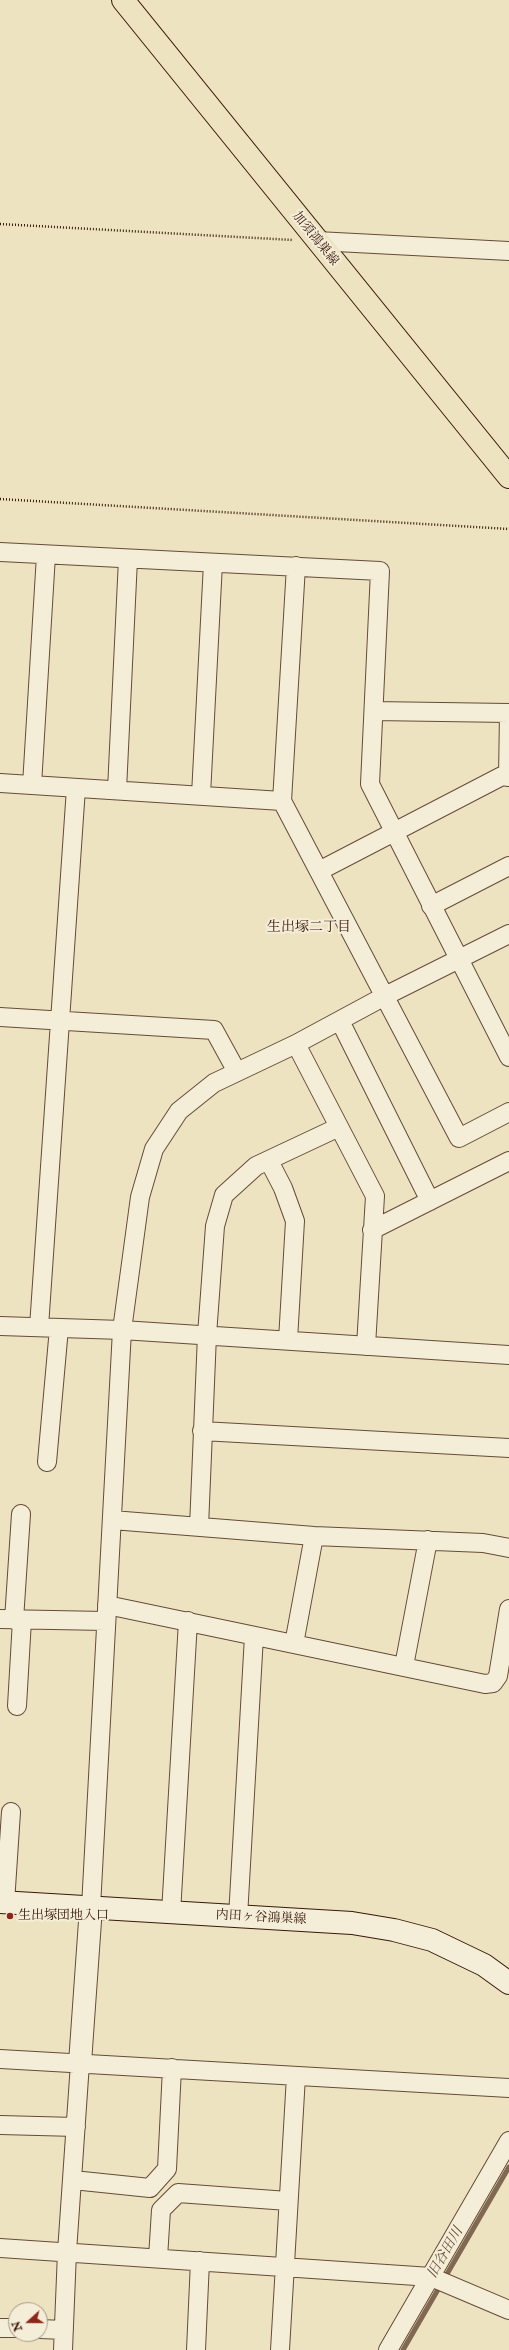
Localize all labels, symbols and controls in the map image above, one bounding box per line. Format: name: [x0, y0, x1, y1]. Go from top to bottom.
street label: 加須鴻巣線: [288, 209, 342, 269]
district label: 生出塚二丁目: [267, 920, 351, 936]
place label: 生出塚団地入口: [18, 1908, 109, 1924]
street label: 内田ヶ谷鴻巣線: [215, 1908, 307, 1928]
marker: 生出塚団地入口: [5, 1911, 15, 1921]
water label: 旧谷田川: [425, 2225, 467, 2281]
north arrow: [8, 2302, 48, 2342]
text: N: [9, 2319, 25, 2333]

